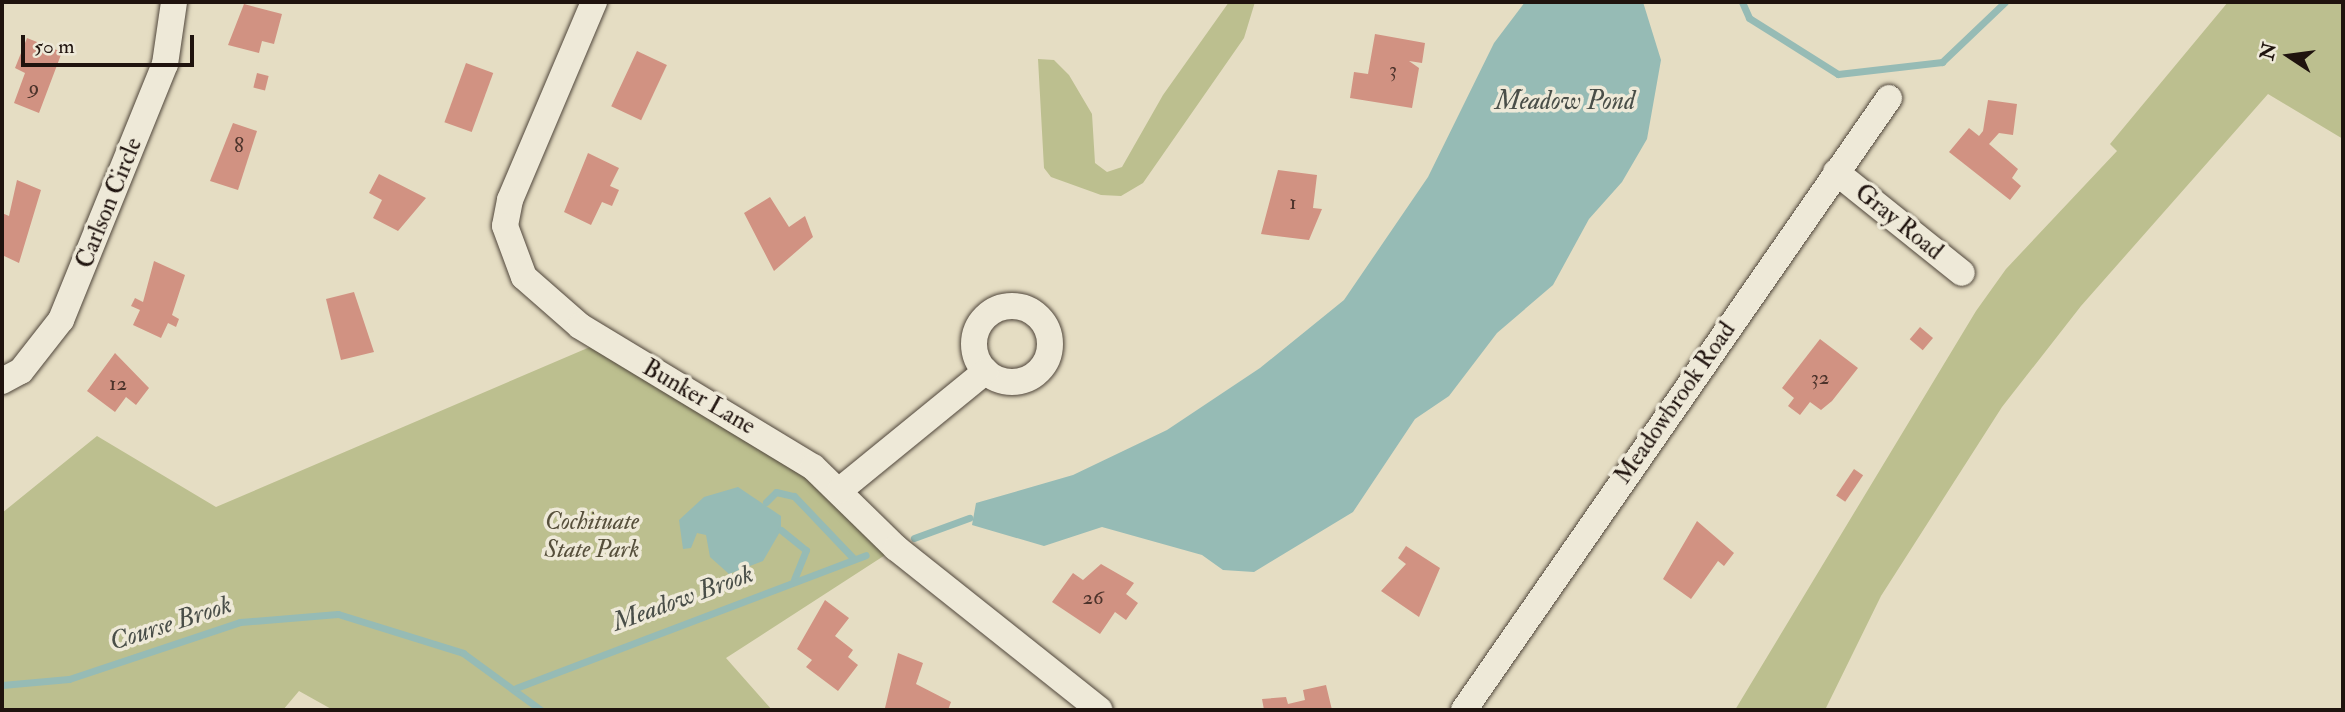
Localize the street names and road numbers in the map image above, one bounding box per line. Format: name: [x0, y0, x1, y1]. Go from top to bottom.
street label: Carlson Circle: [70, 134, 148, 272]
street label: Gray Road: [1849, 178, 1949, 266]
street label: Meadowbrook Road: [1608, 317, 1742, 489]
street label: Bunker Lane: [638, 353, 760, 441]

